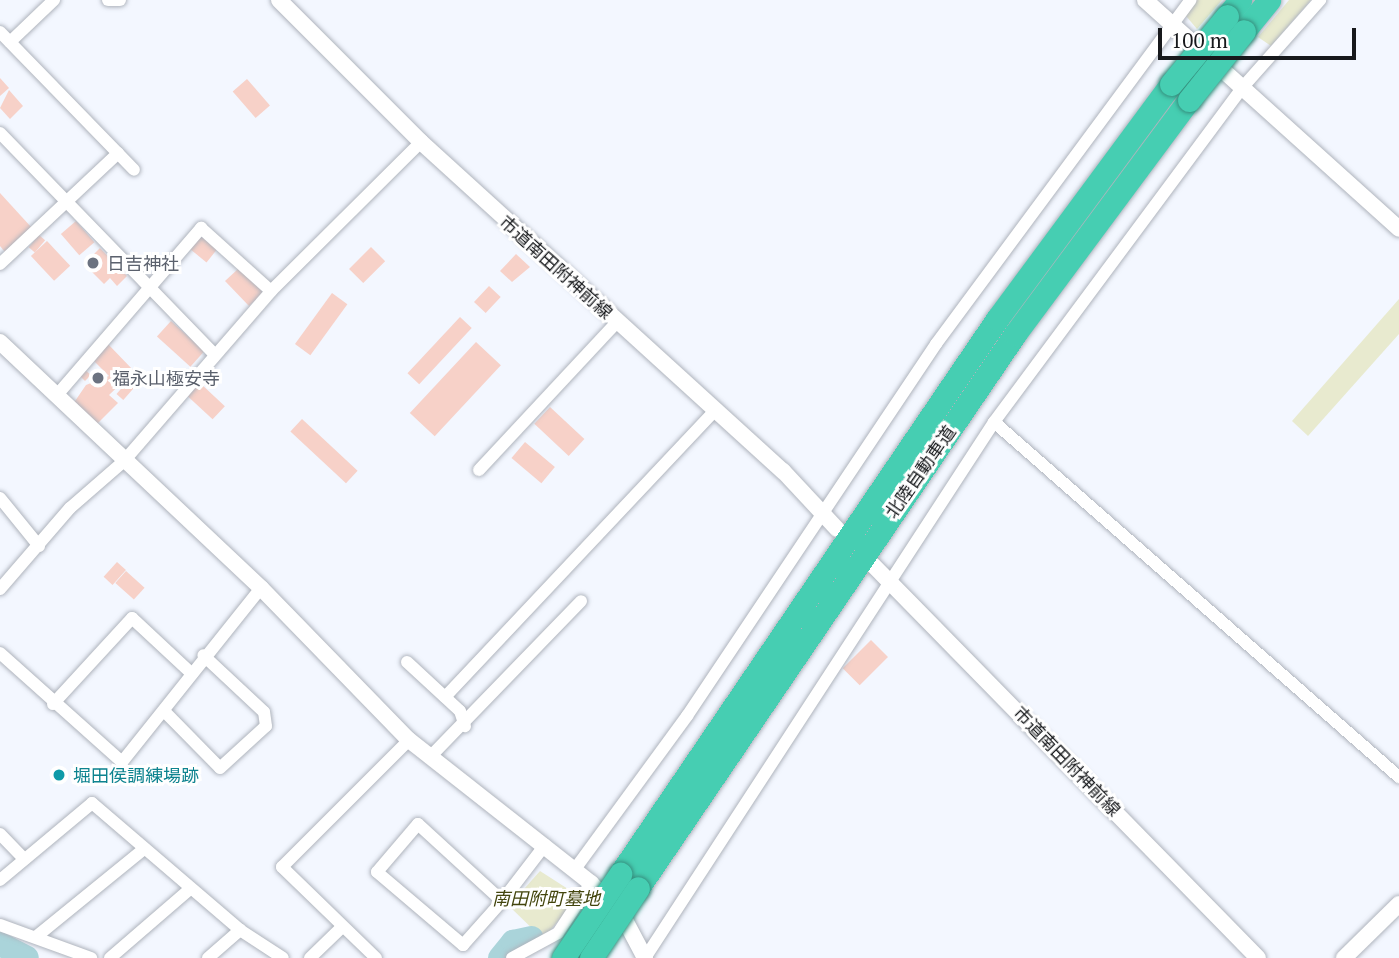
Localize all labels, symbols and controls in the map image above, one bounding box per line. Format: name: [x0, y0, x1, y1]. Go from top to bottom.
scale bar: [1161, 14, 1359, 58]
text: 100 m: [1171, 26, 1228, 54]
street label: 市道南田附神前線: [495, 211, 617, 323]
place label: 日吉神社: [107, 252, 179, 274]
marker: 日吉神社: [85, 255, 101, 271]
place label: 福永山極安寺: [112, 367, 220, 389]
marker: 福永山極安寺: [90, 370, 106, 386]
street label: 北陸自動車道: [880, 422, 960, 522]
street label: 市道南田附神前線: [1009, 702, 1125, 820]
place label: 堀田侯調練場跡: [73, 764, 199, 786]
marker: 堀田侯調練場跡: [51, 767, 67, 783]
park label: 南田附町墓地: [492, 887, 600, 909]

